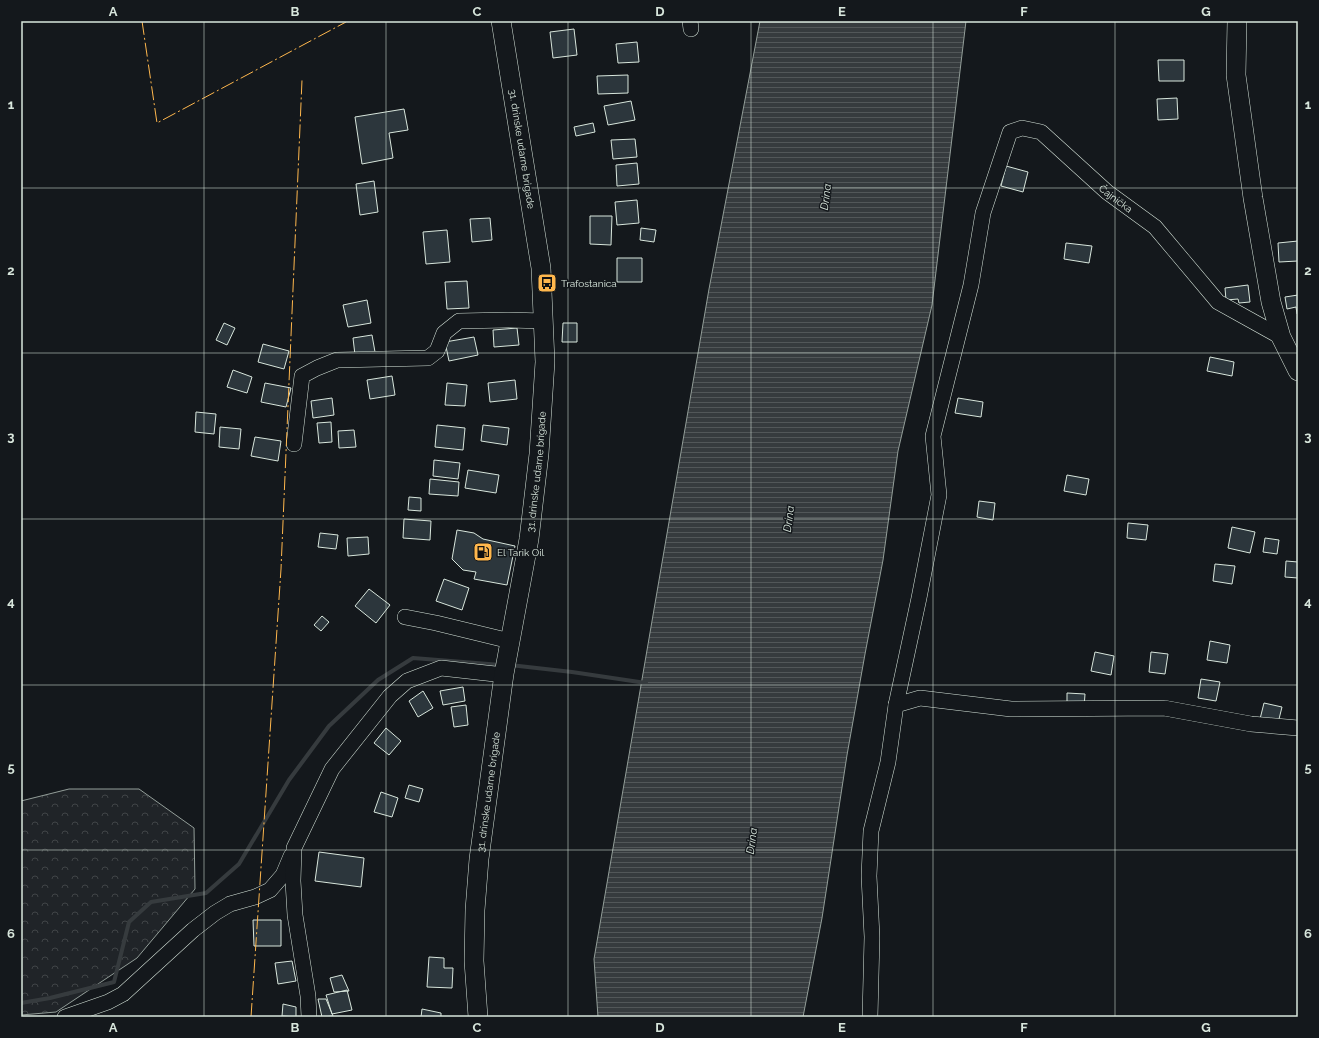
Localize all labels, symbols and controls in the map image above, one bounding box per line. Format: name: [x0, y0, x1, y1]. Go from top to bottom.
text: A: [109, 4, 118, 19]
text: B: [291, 4, 300, 19]
text: C: [473, 4, 482, 19]
text: D: [655, 4, 665, 19]
text: E: [838, 4, 846, 19]
text: F: [1020, 4, 1028, 19]
text: G: [1201, 4, 1211, 19]
street label: 31. drinske udarne brigade: [507, 88, 537, 210]
text: 1: [8, 97, 15, 112]
text: 1: [1305, 97, 1312, 112]
street label: Čajnička: [1097, 182, 1135, 214]
water label: Drina: [818, 183, 834, 211]
text: 2: [7, 263, 15, 278]
text: 2: [1304, 263, 1312, 278]
bus stop icon: Trafostanica: [536, 272, 558, 294]
place label: Trafostanica: [561, 278, 617, 289]
street label: 31. drinske udarne brigade: [524, 411, 547, 533]
text: 3: [7, 429, 15, 444]
text: 3: [1304, 429, 1312, 444]
water label: Drina: [781, 505, 797, 533]
fuel station icon: El Tarik Oil: [472, 541, 494, 563]
place label: El Tarik Oil: [497, 547, 544, 558]
text: 4: [7, 594, 15, 609]
text: 4: [1304, 594, 1312, 609]
street label: 31. drinske udarne brigade: [474, 731, 502, 853]
text: 5: [7, 760, 15, 775]
text: 5: [1304, 760, 1312, 775]
water label: Drina: [744, 827, 760, 855]
text: 6: [7, 926, 15, 941]
text: 6: [1304, 926, 1312, 941]
text: A: [109, 1020, 118, 1035]
text: B: [291, 1020, 300, 1035]
text: C: [473, 1020, 482, 1035]
text: D: [655, 1020, 665, 1035]
text: E: [838, 1020, 846, 1035]
text: F: [1020, 1020, 1028, 1035]
text: G: [1201, 1020, 1211, 1035]

